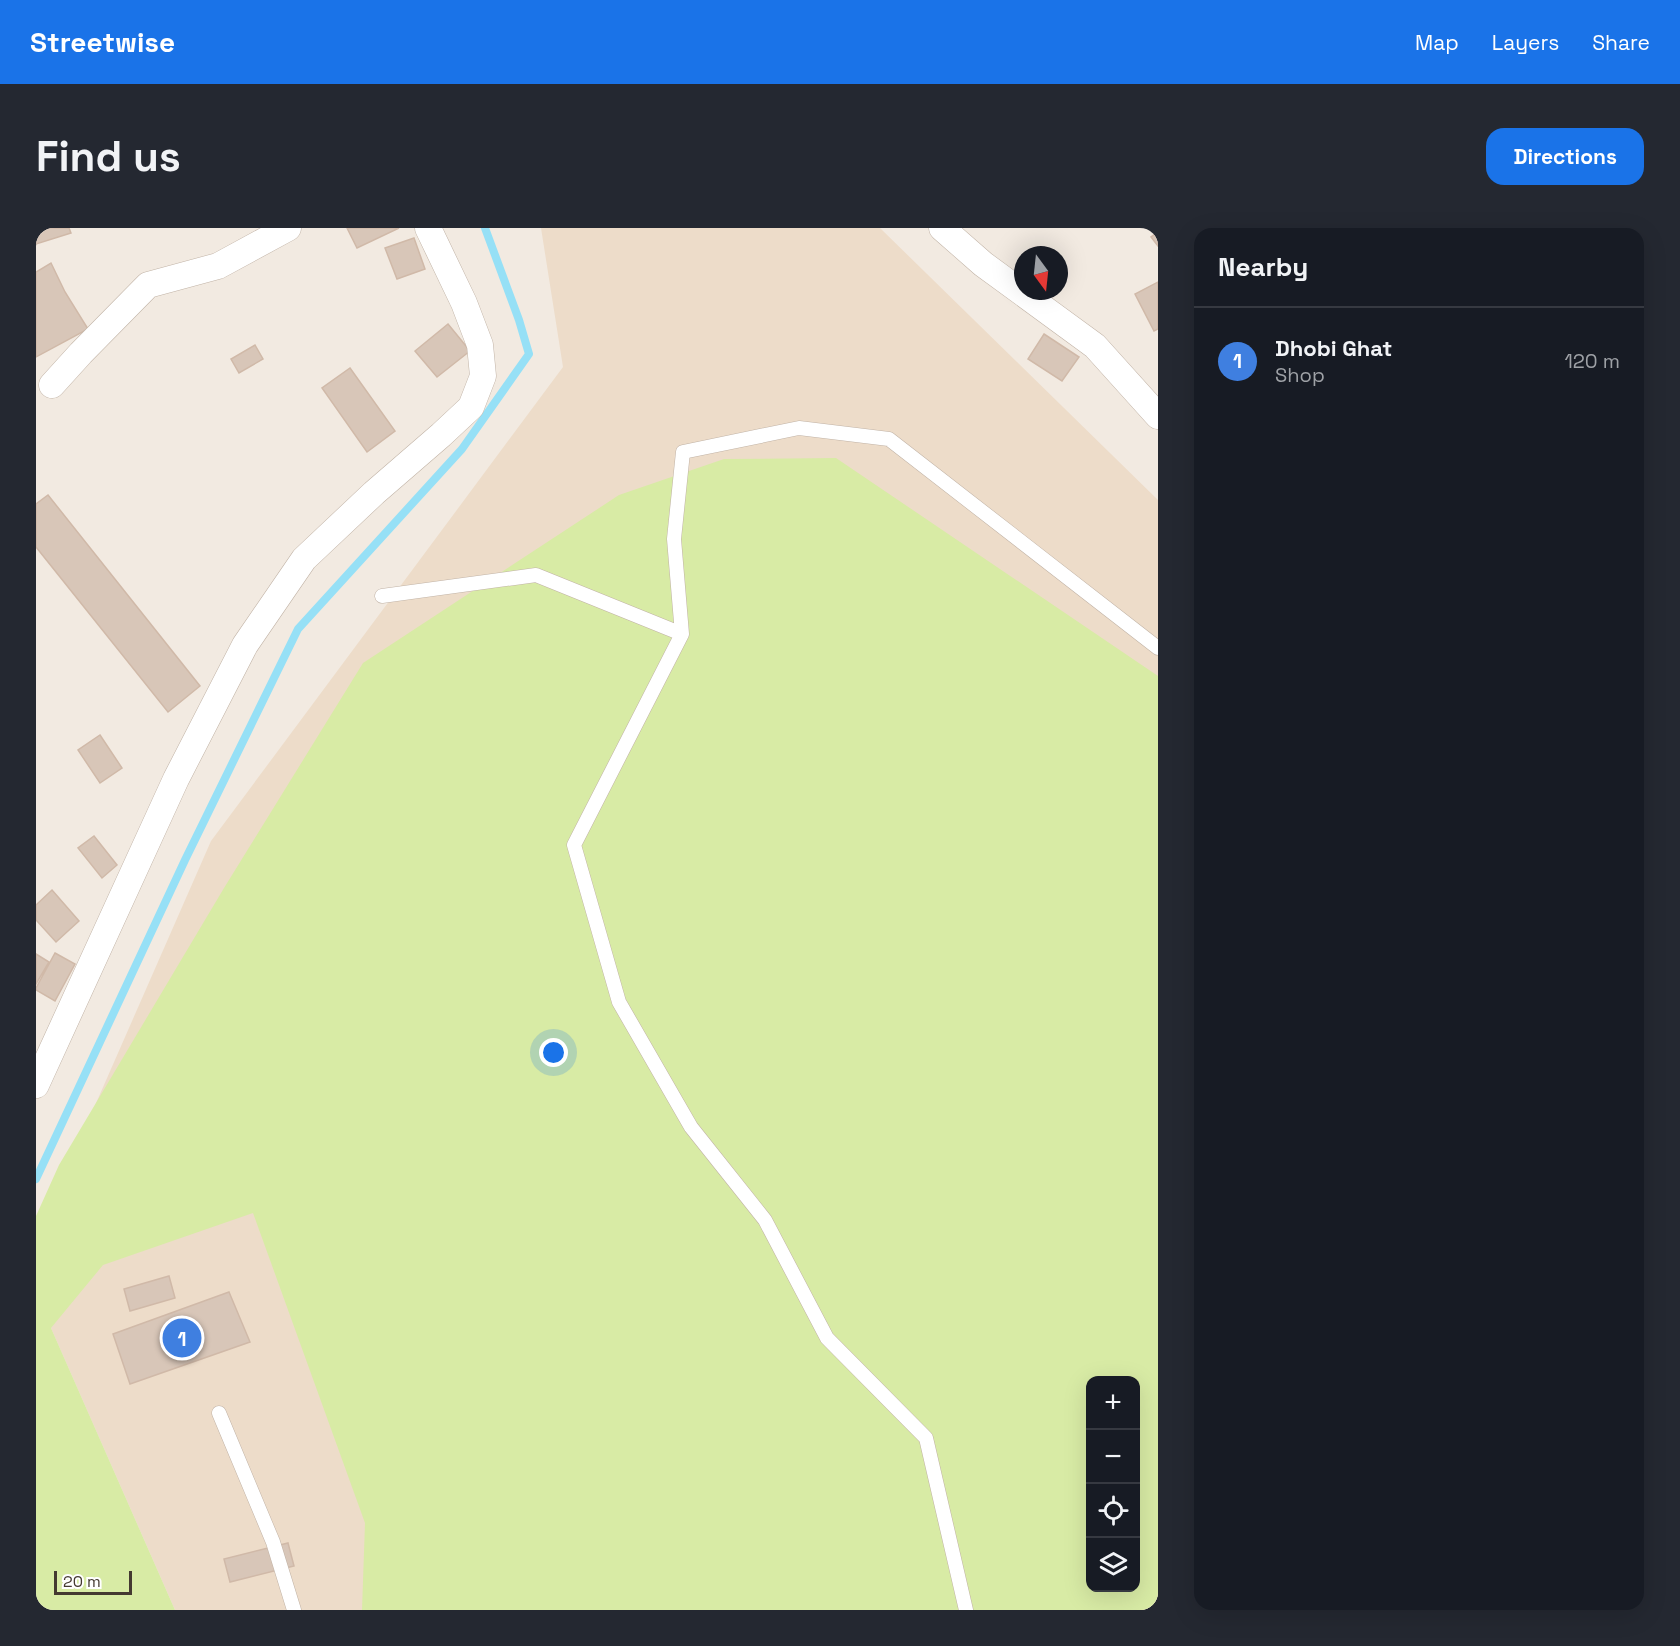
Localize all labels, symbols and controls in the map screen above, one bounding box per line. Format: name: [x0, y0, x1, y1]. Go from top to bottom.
text: Streetwise: [30, 24, 175, 60]
text: Map: [1415, 29, 1459, 56]
text: Layers: [1492, 29, 1559, 56]
text: Share: [1592, 29, 1650, 56]
button: Directions: [1486, 128, 1644, 185]
text: Find us: [36, 130, 181, 183]
north arrow: [1014, 246, 1068, 300]
text: Nearby: [1218, 250, 1308, 284]
text: Dhobi Ghat: [1275, 334, 1392, 362]
text: 1: [1233, 348, 1242, 374]
text: 120 m: [1564, 348, 1620, 374]
text: Shop: [1275, 362, 1325, 388]
your location: [539, 1038, 568, 1067]
pin: 1: [162, 1316, 202, 1360]
map controls: [1086, 1376, 1140, 1592]
button: +: [1086, 1376, 1140, 1430]
button: −: [1086, 1430, 1140, 1484]
button: locate: [1086, 1484, 1140, 1538]
button: layers: [1086, 1538, 1140, 1592]
scale bar: [54, 1568, 132, 1596]
text: 20 m: [63, 1571, 101, 1592]

